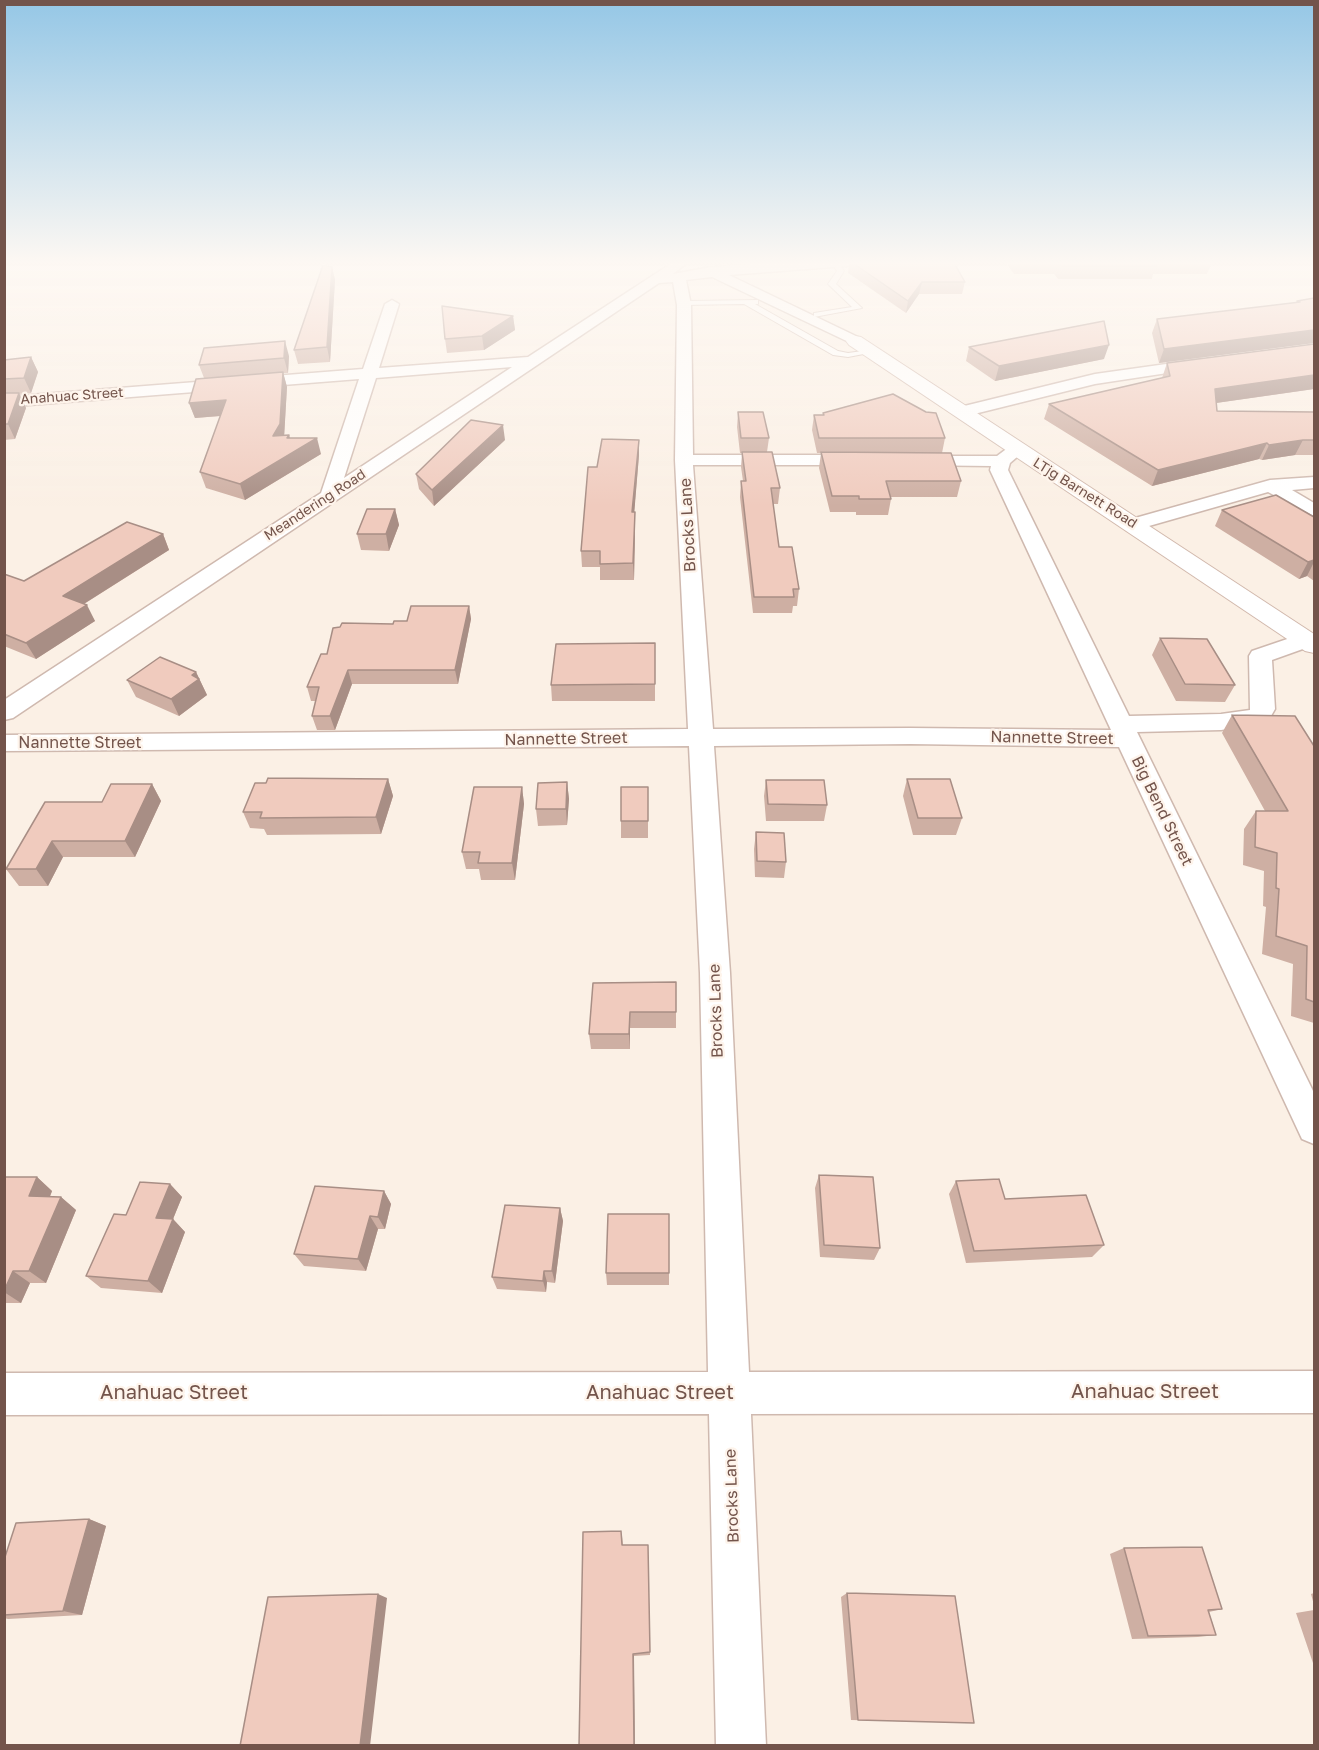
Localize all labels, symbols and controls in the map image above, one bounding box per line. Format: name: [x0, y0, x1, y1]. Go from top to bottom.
street label: Anahuac Street: [20, 384, 124, 408]
street label: LTjg Barnett Road: [1030, 454, 1140, 532]
street label: Meandering Road: [261, 466, 369, 544]
street label: Brocks Lane: [676, 478, 700, 572]
street label: Nannette Street: [990, 727, 1114, 749]
street label: Nannette Street: [504, 728, 628, 750]
street label: Nannette Street: [18, 733, 142, 753]
street label: Big Bend Street: [1127, 753, 1197, 869]
street label: Brocks Lane: [705, 964, 727, 1058]
street label: Anahuac Street: [1071, 1380, 1219, 1404]
street label: Anahuac Street: [100, 1381, 248, 1405]
street label: Anahuac Street: [586, 1381, 734, 1405]
street label: Brocks Lane: [721, 1449, 743, 1543]

